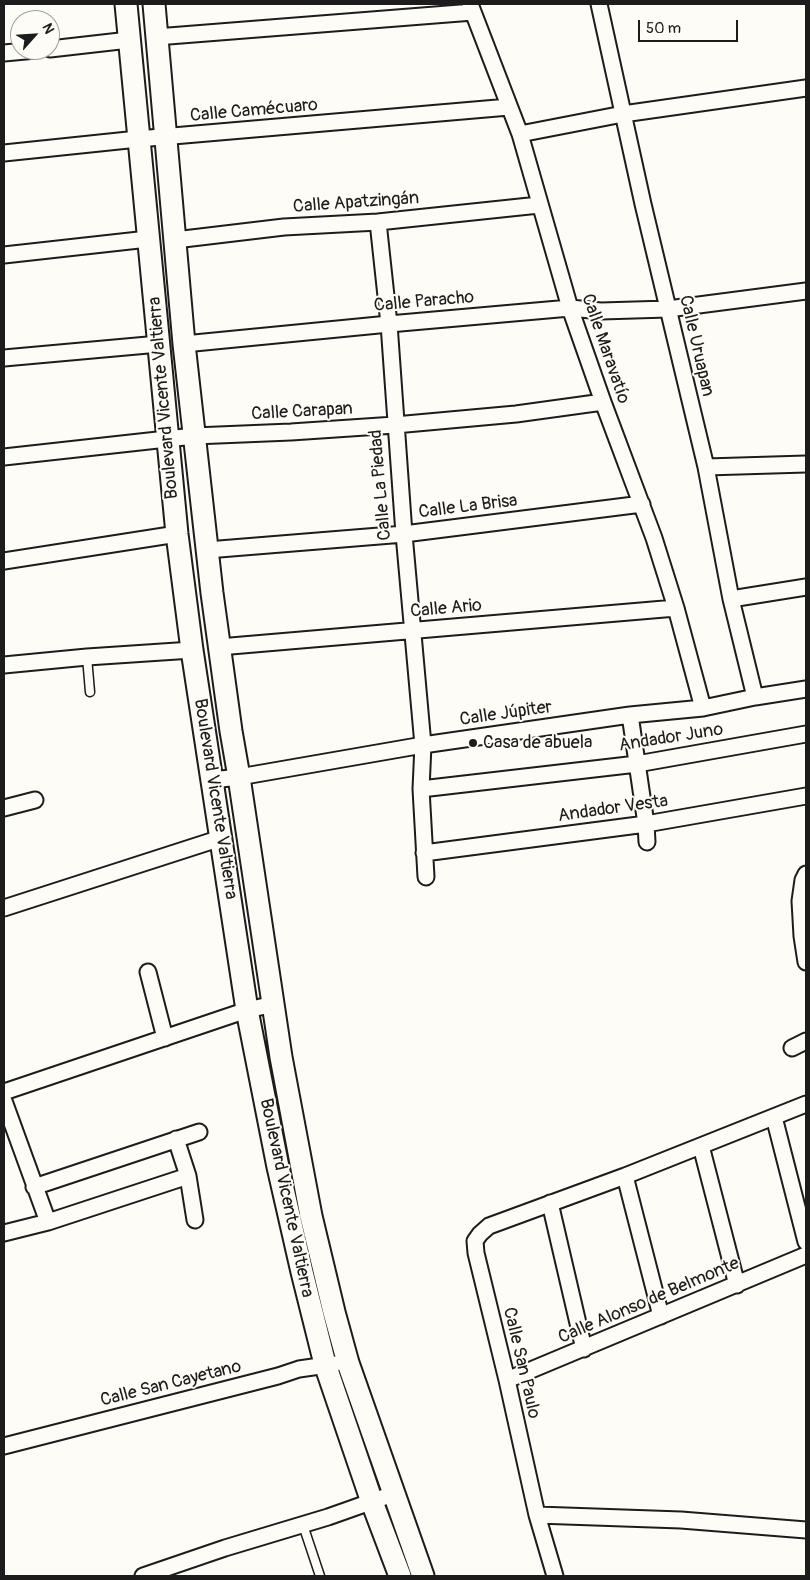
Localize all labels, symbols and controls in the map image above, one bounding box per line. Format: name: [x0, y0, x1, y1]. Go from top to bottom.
north arrow: [10, 10, 60, 60]
scale bar: [640, 10, 740, 42]
text: 50 m: [646, 19, 681, 38]
text: N: [38, 21, 58, 37]
street label: Calle Camécuaro: [189, 95, 319, 127]
street label: Calle Apatzingán: [292, 188, 420, 218]
street label: Calle Paracho: [373, 287, 475, 317]
street label: Calle Maravatío: [576, 291, 634, 407]
street label: Calle Uruapan: [674, 293, 718, 399]
street label: Boulevard Vicente Valtierra: [144, 296, 184, 500]
street label: Calle Carapan: [251, 399, 353, 425]
street label: Calle La Piedad: [365, 429, 397, 541]
street label: Calle La Brisa: [417, 490, 519, 524]
street label: Calle Ario: [409, 595, 483, 623]
street label: Boulevard Vicente Valtierra: [188, 697, 242, 901]
street label: Calle Júpiter: [458, 697, 554, 731]
street label: Andador Juno: [617, 719, 725, 757]
place label: Casa de abuela: [483, 732, 592, 754]
marker: Casa de abuela: [467, 737, 479, 749]
street label: Andador Vesta: [557, 791, 669, 827]
street label: Boulevard Vicente Valtierra: [254, 1096, 318, 1300]
street label: Calle Alonso de Belmonte: [555, 1253, 743, 1349]
street label: Calle San Paulo: [498, 1305, 544, 1421]
street label: Calle San Cayetano: [98, 1356, 244, 1412]

